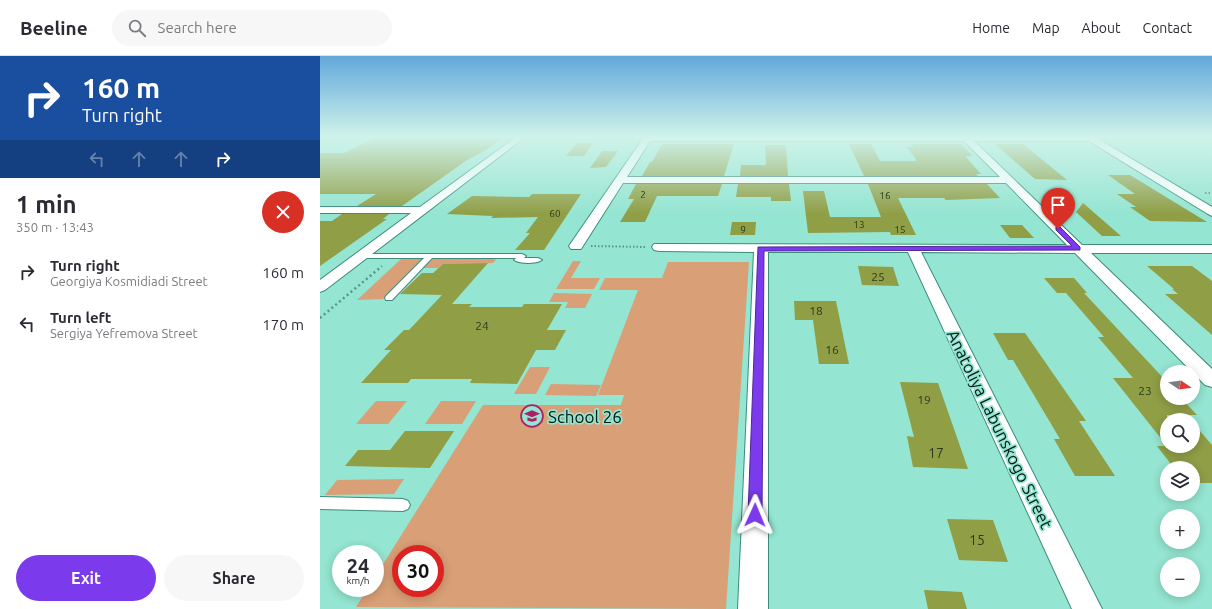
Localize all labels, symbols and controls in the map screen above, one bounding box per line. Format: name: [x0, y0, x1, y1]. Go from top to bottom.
search box: [112, 10, 392, 46]
text: Beeline: [20, 17, 88, 39]
icon: search: [126, 17, 148, 39]
text: Search here: [158, 19, 237, 36]
text: Home: [972, 20, 1010, 36]
text: Map: [1032, 20, 1060, 36]
text: About: [1082, 20, 1121, 36]
text: Contact: [1143, 20, 1192, 36]
icon: right: [16, 72, 68, 124]
text: 160 m: [82, 72, 160, 103]
text: Turn right: [82, 105, 162, 125]
icon: left: [86, 148, 108, 170]
icon: ahead: [128, 148, 150, 170]
icon: ahead: [170, 148, 192, 170]
icon: right: [212, 148, 234, 170]
pin: [1041, 188, 1075, 229]
house number: 2: [640, 189, 646, 200]
house number: 16: [879, 190, 891, 201]
text: 1 min: [16, 191, 77, 218]
button: close: [262, 191, 304, 233]
icon: arrive: [1047, 194, 1069, 216]
house number: 60: [549, 208, 561, 219]
house number: 13: [853, 219, 865, 230]
text: 350 m · 13:43: [16, 220, 94, 234]
house number: 9: [740, 224, 746, 235]
house number: 15: [894, 224, 906, 235]
text: Turn right: [50, 257, 120, 274]
icon: right: [16, 261, 38, 283]
text: 160 m: [262, 264, 304, 281]
house number: 25: [871, 270, 885, 283]
text: Georgiya Kosmidiadi Street: [50, 274, 208, 288]
house number: 18: [809, 304, 823, 317]
text: Turn left: [50, 309, 111, 326]
icon: left: [16, 313, 38, 335]
text: 170 m: [262, 316, 304, 333]
house number: 24: [475, 319, 489, 332]
text: Sergiya Yefremova Street: [50, 326, 198, 340]
street label: Anatoliya Labunskogo Street: [943, 326, 1057, 532]
house number: 16: [825, 343, 839, 356]
north arrow: [1160, 365, 1200, 405]
map controls: [1160, 365, 1200, 597]
house number: 23: [1138, 384, 1152, 397]
house number: 19: [917, 393, 931, 406]
school or university icon: School 26: [519, 403, 545, 429]
place label: School 26: [548, 407, 622, 426]
button: search: [1160, 413, 1200, 453]
house number: 17: [928, 445, 944, 461]
button: layers: [1160, 461, 1200, 501]
position arrow: [734, 494, 776, 536]
button: +: [1160, 509, 1200, 549]
house number: 15: [969, 532, 985, 548]
speed limit sign: 30: [392, 545, 444, 597]
text: 24: [347, 554, 369, 577]
button: Exit: [16, 555, 156, 601]
button: Share: [164, 555, 304, 601]
button: −: [1160, 557, 1200, 597]
text: km/h: [346, 575, 370, 586]

